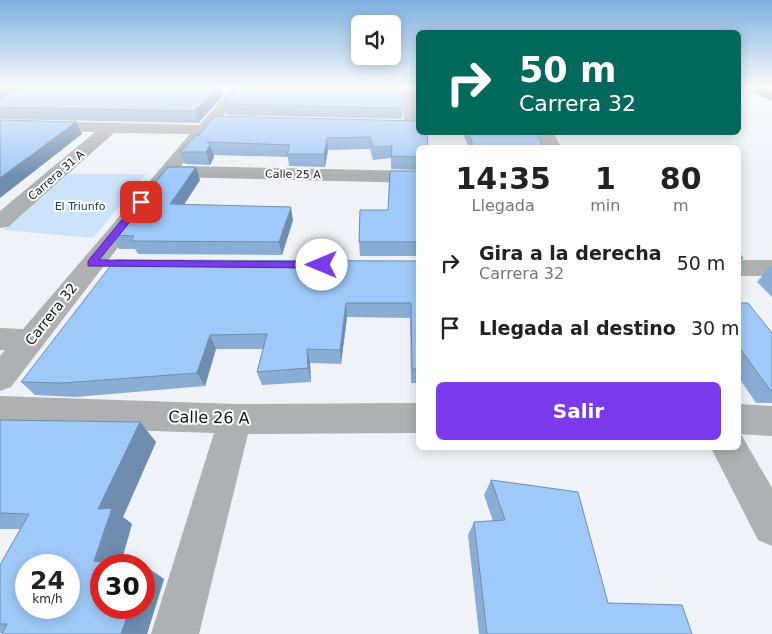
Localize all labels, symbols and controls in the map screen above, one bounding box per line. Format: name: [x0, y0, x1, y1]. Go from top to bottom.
map controls: [351, 15, 401, 65]
button: sound: [351, 15, 401, 65]
icon: right: [436, 50, 501, 115]
text: 50 m: [519, 50, 616, 90]
text: Carrera 32: [519, 91, 636, 116]
street label: Carrera 31 A: [26, 147, 87, 203]
text: 14:35: [455, 161, 551, 196]
text: 1: [595, 161, 616, 196]
text: 80: [660, 161, 702, 196]
street label: Calle 25 A: [265, 168, 321, 181]
pin: [120, 181, 162, 223]
icon: arrive: [127, 188, 155, 216]
text: Llegada: [472, 196, 535, 215]
text: min: [590, 196, 620, 215]
text: m: [673, 196, 689, 215]
park label: El Triunfo: [55, 200, 106, 213]
position arrow: [295, 238, 347, 290]
text: Gira a la derecha: [479, 242, 662, 264]
icon: right: [436, 249, 464, 277]
text: 50 m: [677, 252, 725, 274]
text: Carrera 32: [479, 264, 564, 283]
street label: Carrera 32: [22, 280, 80, 348]
icon: arrive: [436, 314, 464, 342]
text: Llegada al destino: [479, 317, 676, 339]
text: 30 m: [691, 317, 740, 339]
button: Salir: [436, 382, 721, 440]
street label: Calle 26 A: [168, 407, 250, 428]
speed limit sign: 30: [90, 554, 155, 619]
text: 24: [30, 566, 65, 595]
text: km/h: [32, 592, 63, 606]

